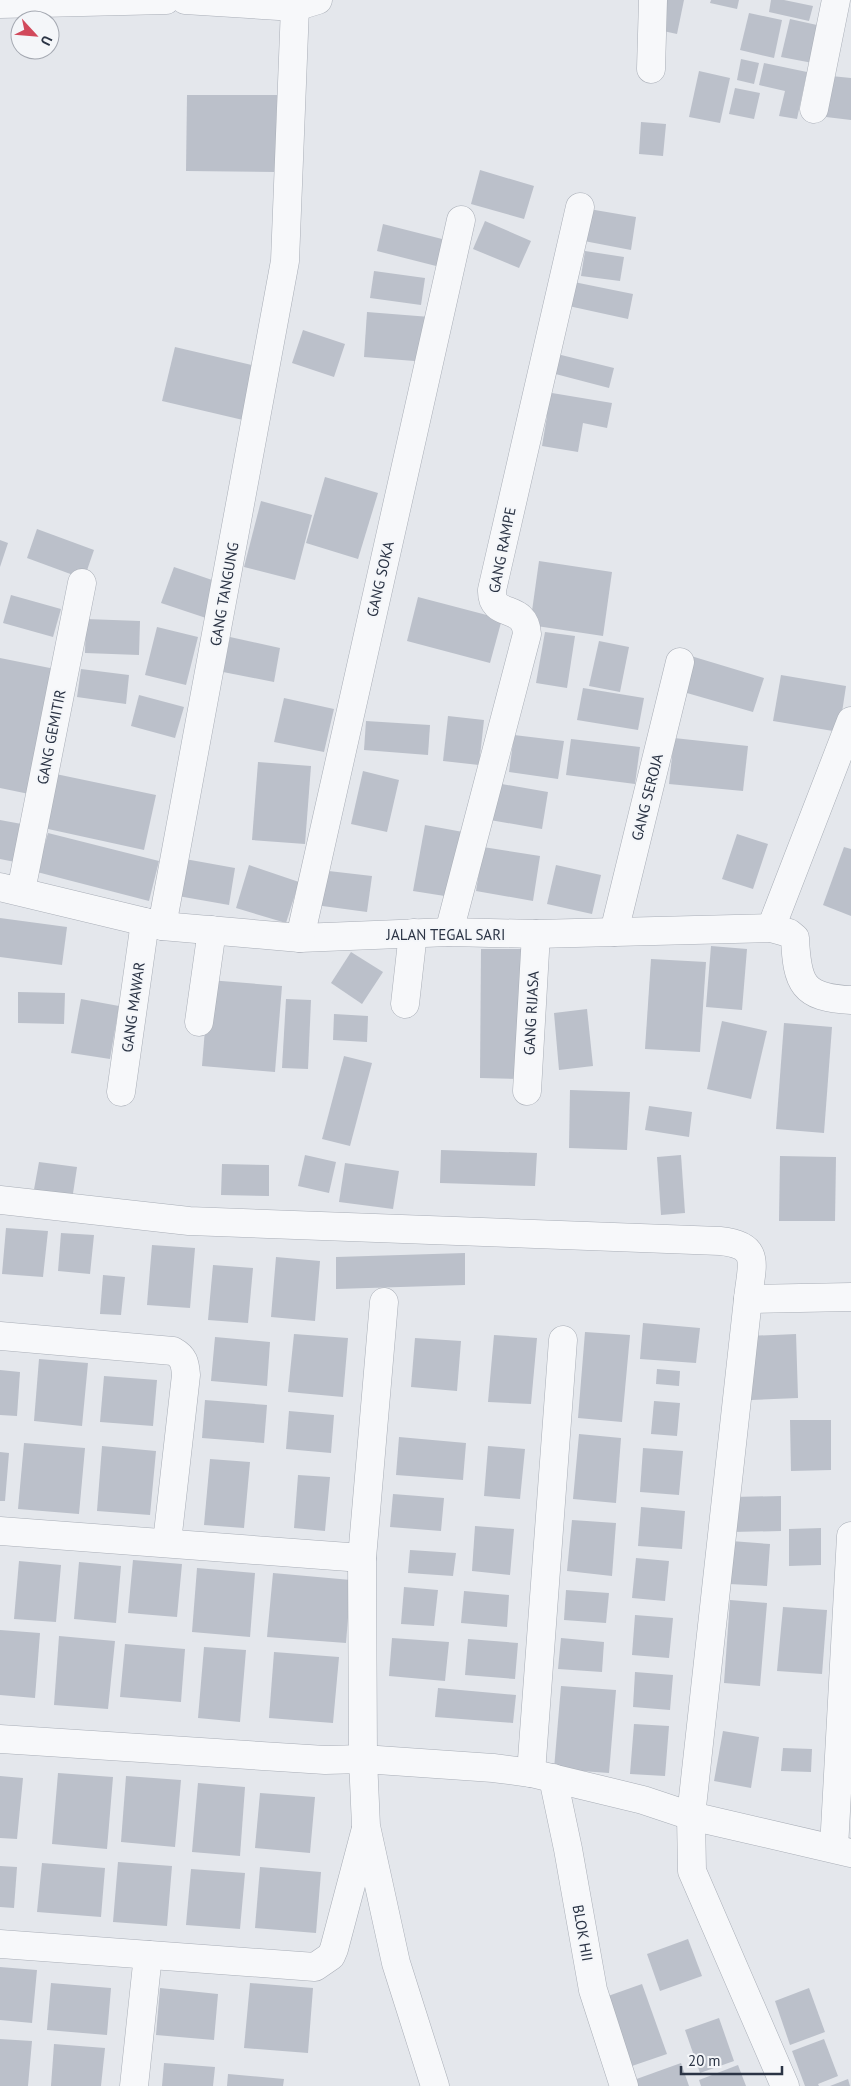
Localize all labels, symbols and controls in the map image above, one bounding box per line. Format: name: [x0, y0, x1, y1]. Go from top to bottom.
north arrow: [10, 10, 60, 60]
text: U: [37, 33, 57, 49]
street label: GANG RAMPE: [484, 506, 520, 594]
street label: GANG SOKA: [362, 539, 398, 619]
street label: GANG TANGUNG: [206, 541, 242, 647]
street label: GANG GEMITIR: [32, 688, 70, 786]
street label: GANG SEROJA: [627, 751, 667, 842]
street label: JALAN TEGAL SARI: [386, 925, 505, 944]
street label: GANG MAWAR: [117, 960, 149, 1053]
street label: GANG RIJASA: [519, 970, 543, 1056]
street label: BLOK HII: [569, 1903, 597, 1963]
scale bar: [681, 2044, 782, 2076]
text: 20 m: [688, 2051, 721, 2070]

